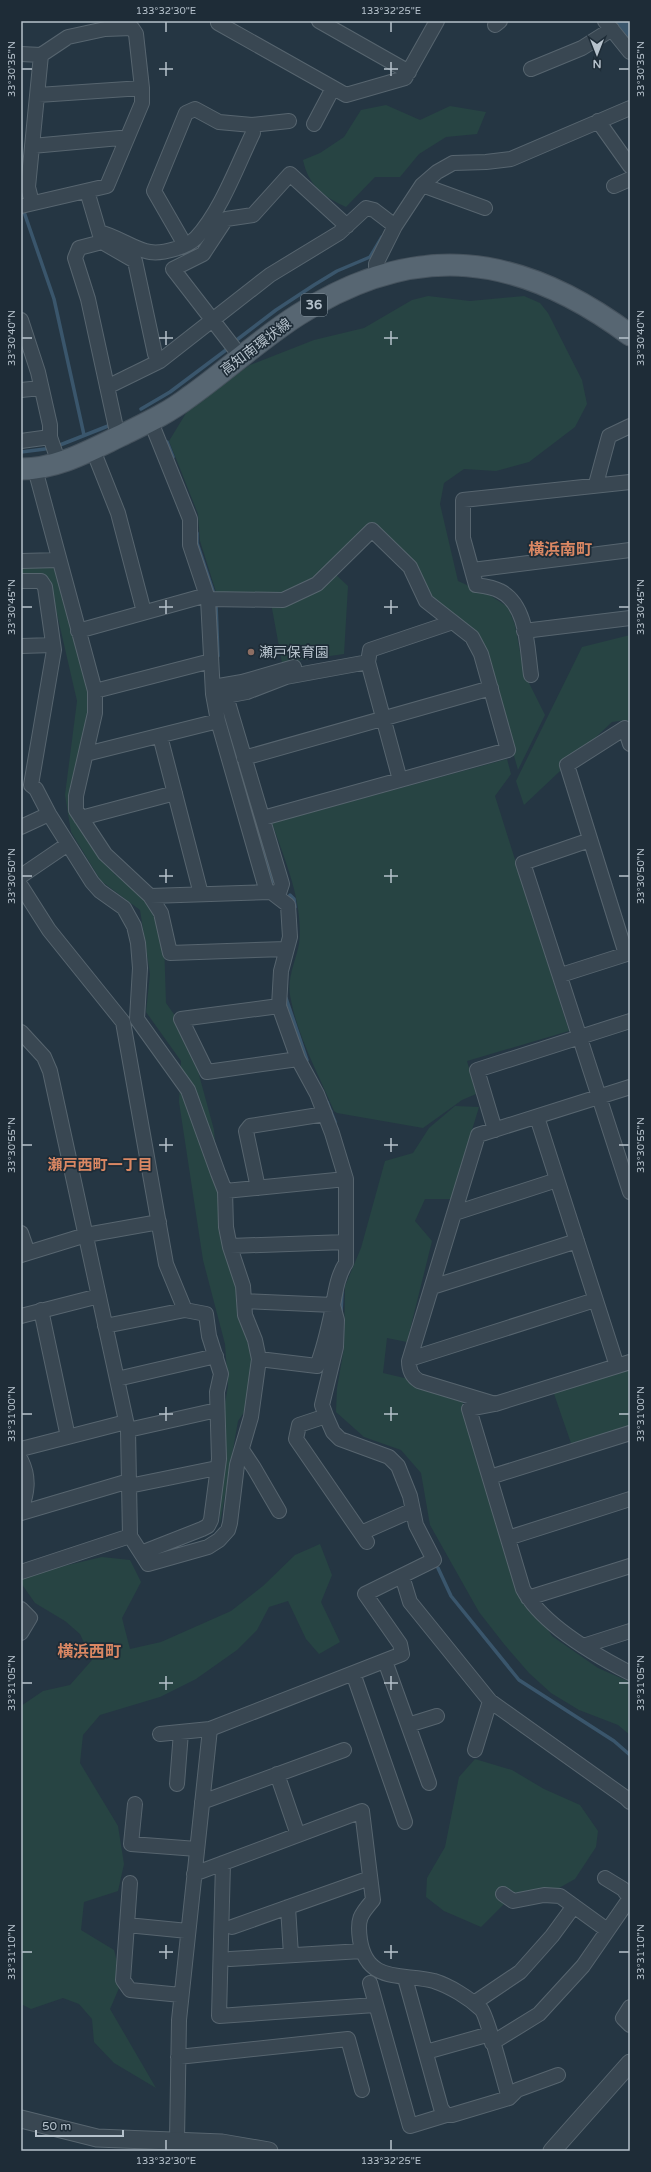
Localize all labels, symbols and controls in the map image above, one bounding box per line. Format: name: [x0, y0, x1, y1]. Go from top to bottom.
text: 133°32'30"E: [136, 5, 196, 17]
text: 133°32'25"E: [361, 5, 421, 17]
north arrow: [577, 34, 617, 74]
text: 33°30'35"N: [6, 41, 18, 97]
text: 33°30'35"N: [635, 41, 647, 97]
text: N: [593, 57, 601, 70]
road number: 36: [301, 294, 327, 316]
text: 33°30'40"N: [6, 310, 18, 366]
text: 33°30'40"N: [635, 310, 647, 366]
street label: 高知南環状線: [217, 315, 295, 379]
district label: 横浜南町: [528, 540, 592, 560]
text: 33°30'45"N: [6, 579, 18, 635]
text: 33°30'45"N: [635, 579, 647, 635]
place label: 瀬戸保育園: [259, 644, 329, 661]
marker: 瀬戸保育園: [246, 647, 256, 657]
text: 33°30'50"N: [6, 848, 18, 904]
text: 33°30'50"N: [635, 848, 647, 904]
text: 33°30'55"N: [6, 1117, 18, 1173]
text: 33°30'55"N: [635, 1117, 647, 1173]
district label: 瀬戸西町一丁目: [47, 1156, 153, 1174]
text: 33°31'00"N: [6, 1386, 18, 1442]
text: 33°31'00"N: [635, 1386, 647, 1442]
district label: 横浜西町: [57, 1642, 121, 1662]
text: 33°31'05"N: [6, 1655, 18, 1711]
text: 33°31'05"N: [635, 1655, 647, 1711]
text: 33°31'10"N: [6, 1924, 18, 1980]
text: 33°31'10"N: [635, 1924, 647, 1980]
scale bar: [36, 2112, 123, 2138]
text: 50 m: [42, 2119, 71, 2133]
text: 133°32'30"E: [136, 2155, 196, 2167]
text: 133°32'25"E: [361, 2155, 421, 2167]

